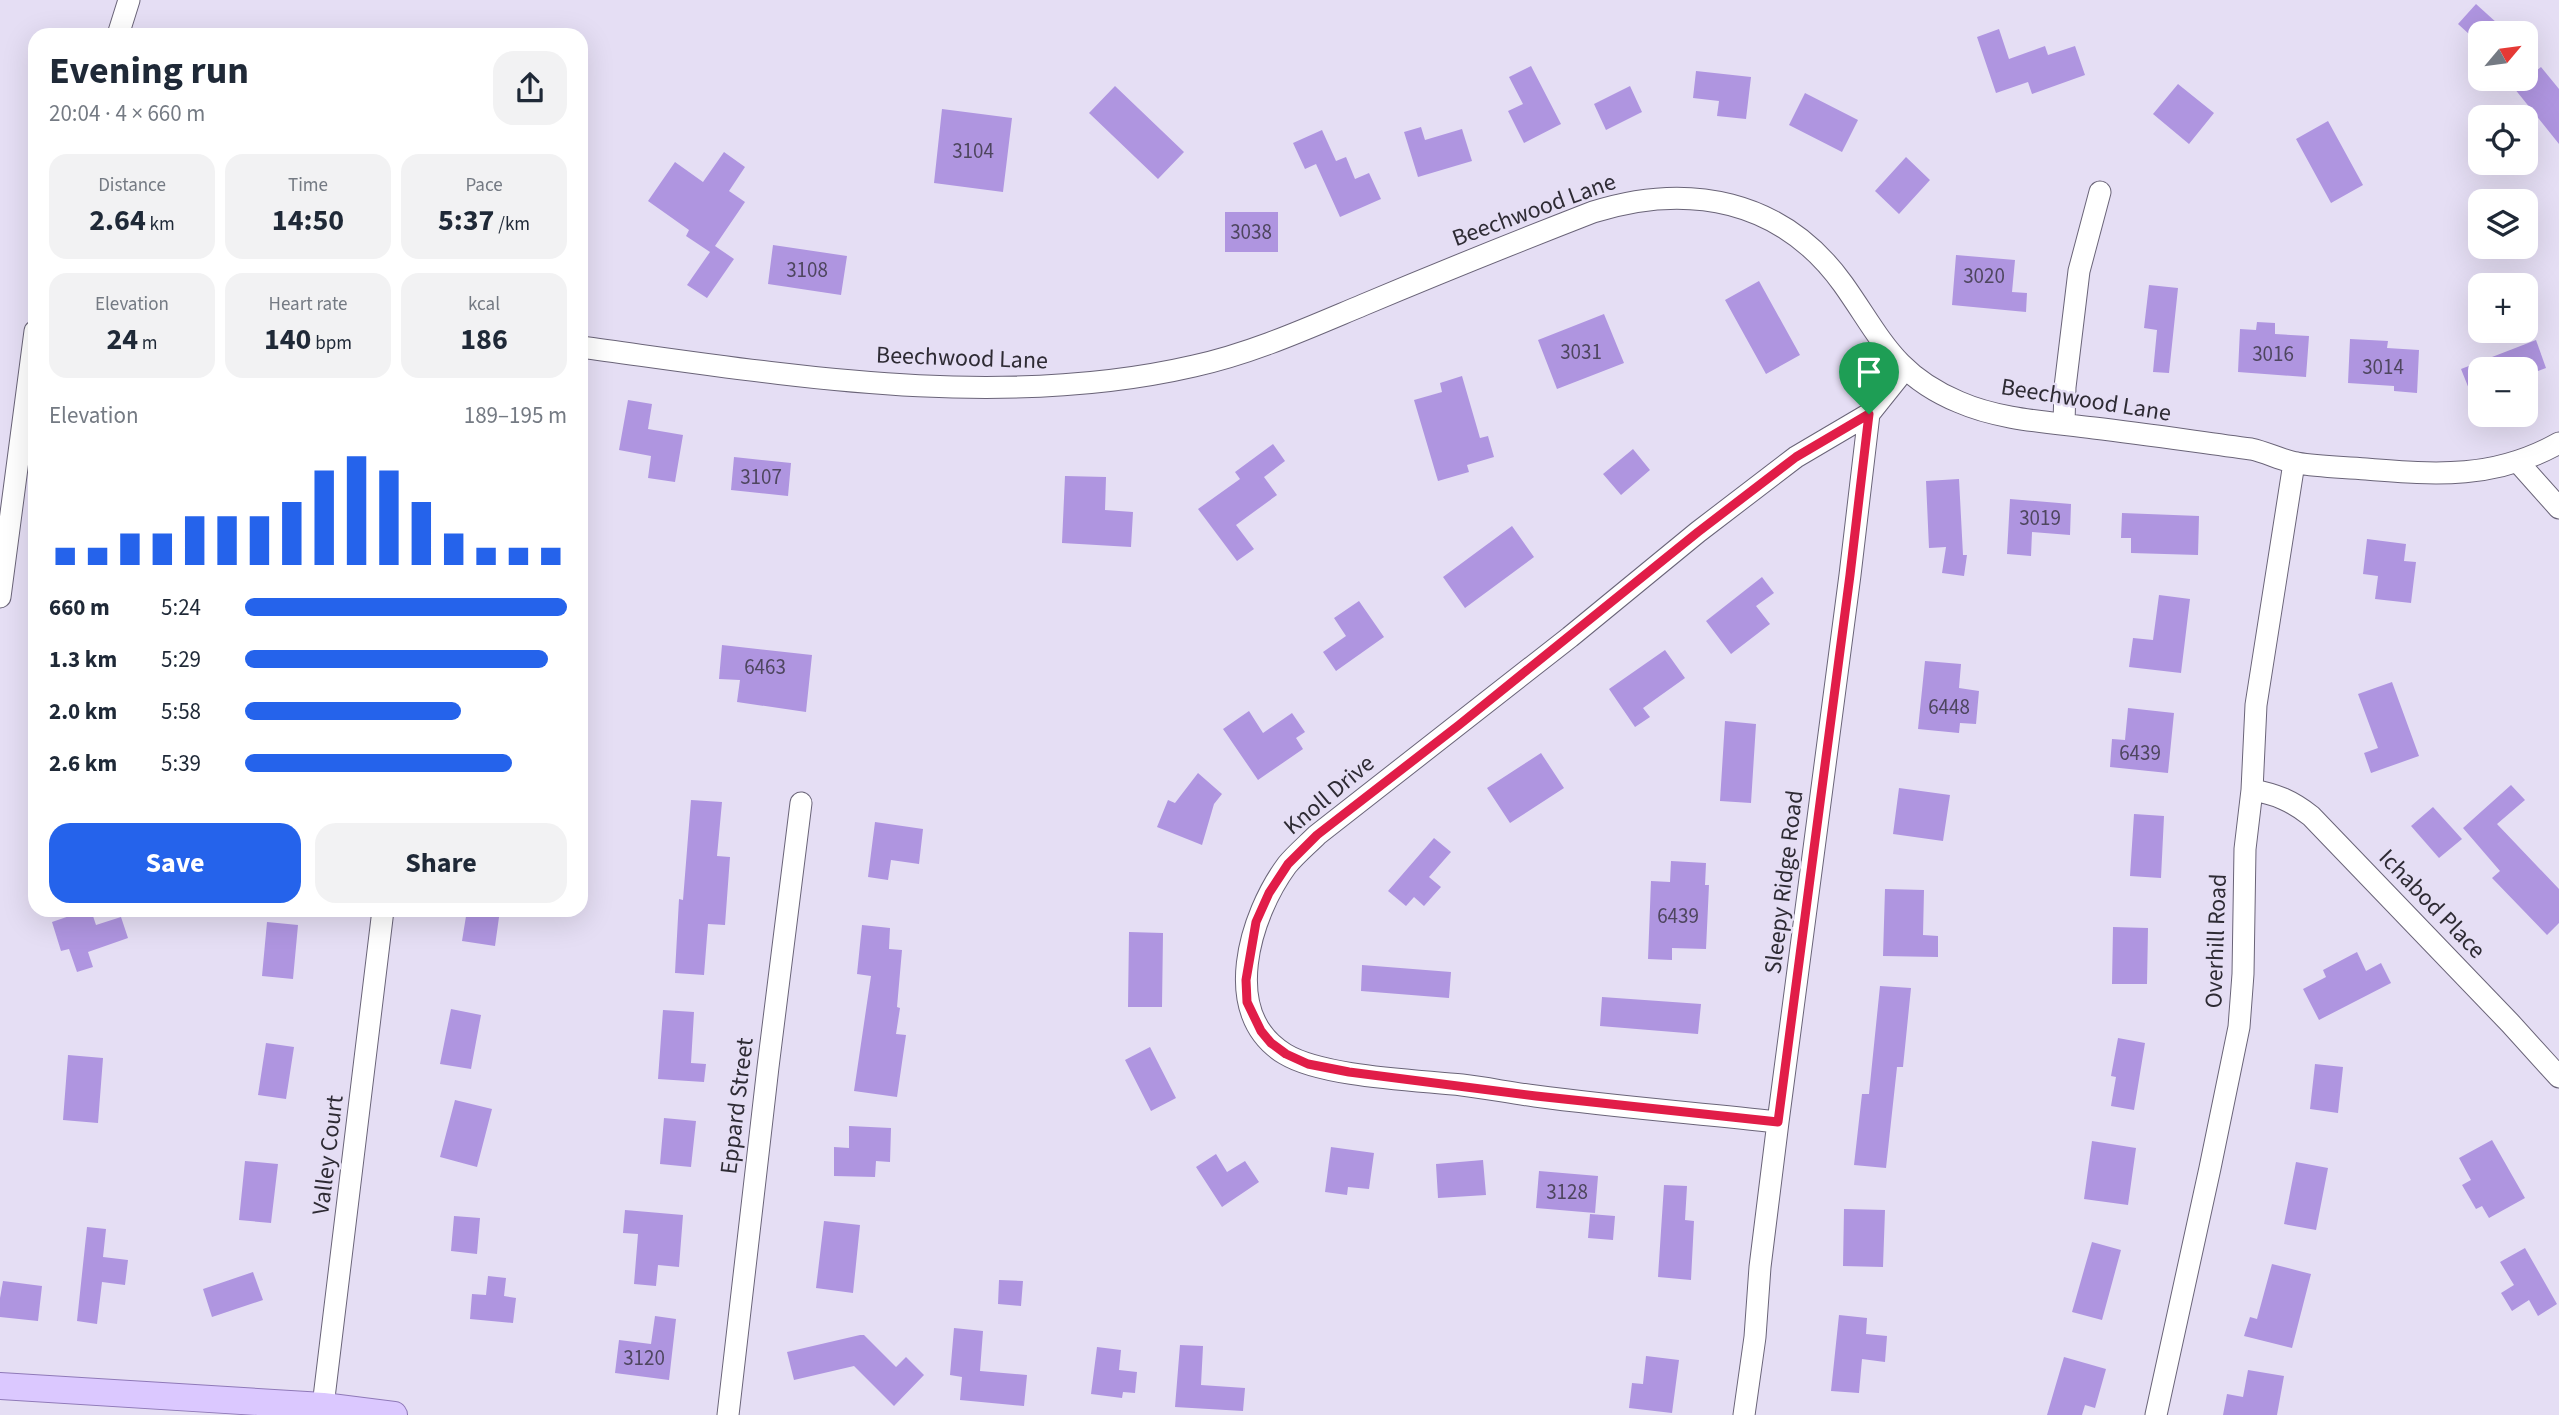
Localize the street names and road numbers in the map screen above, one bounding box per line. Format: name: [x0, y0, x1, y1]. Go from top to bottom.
street label: Beechwood Lane: [1447, 164, 1621, 256]
street label: Beechwood Lane: [875, 338, 1049, 378]
street label: Beechwood Lane: [1998, 369, 2174, 431]
street label: Knoll Drive: [1276, 747, 1382, 843]
street label: Sleepy Ridge Road: [1755, 788, 1813, 976]
street label: Ichabod Place: [2370, 841, 2494, 967]
street label: Overhill Road: [2196, 873, 2236, 1009]
street label: Eppard Street: [711, 1036, 763, 1176]
street label: Valley Court: [303, 1093, 353, 1217]

